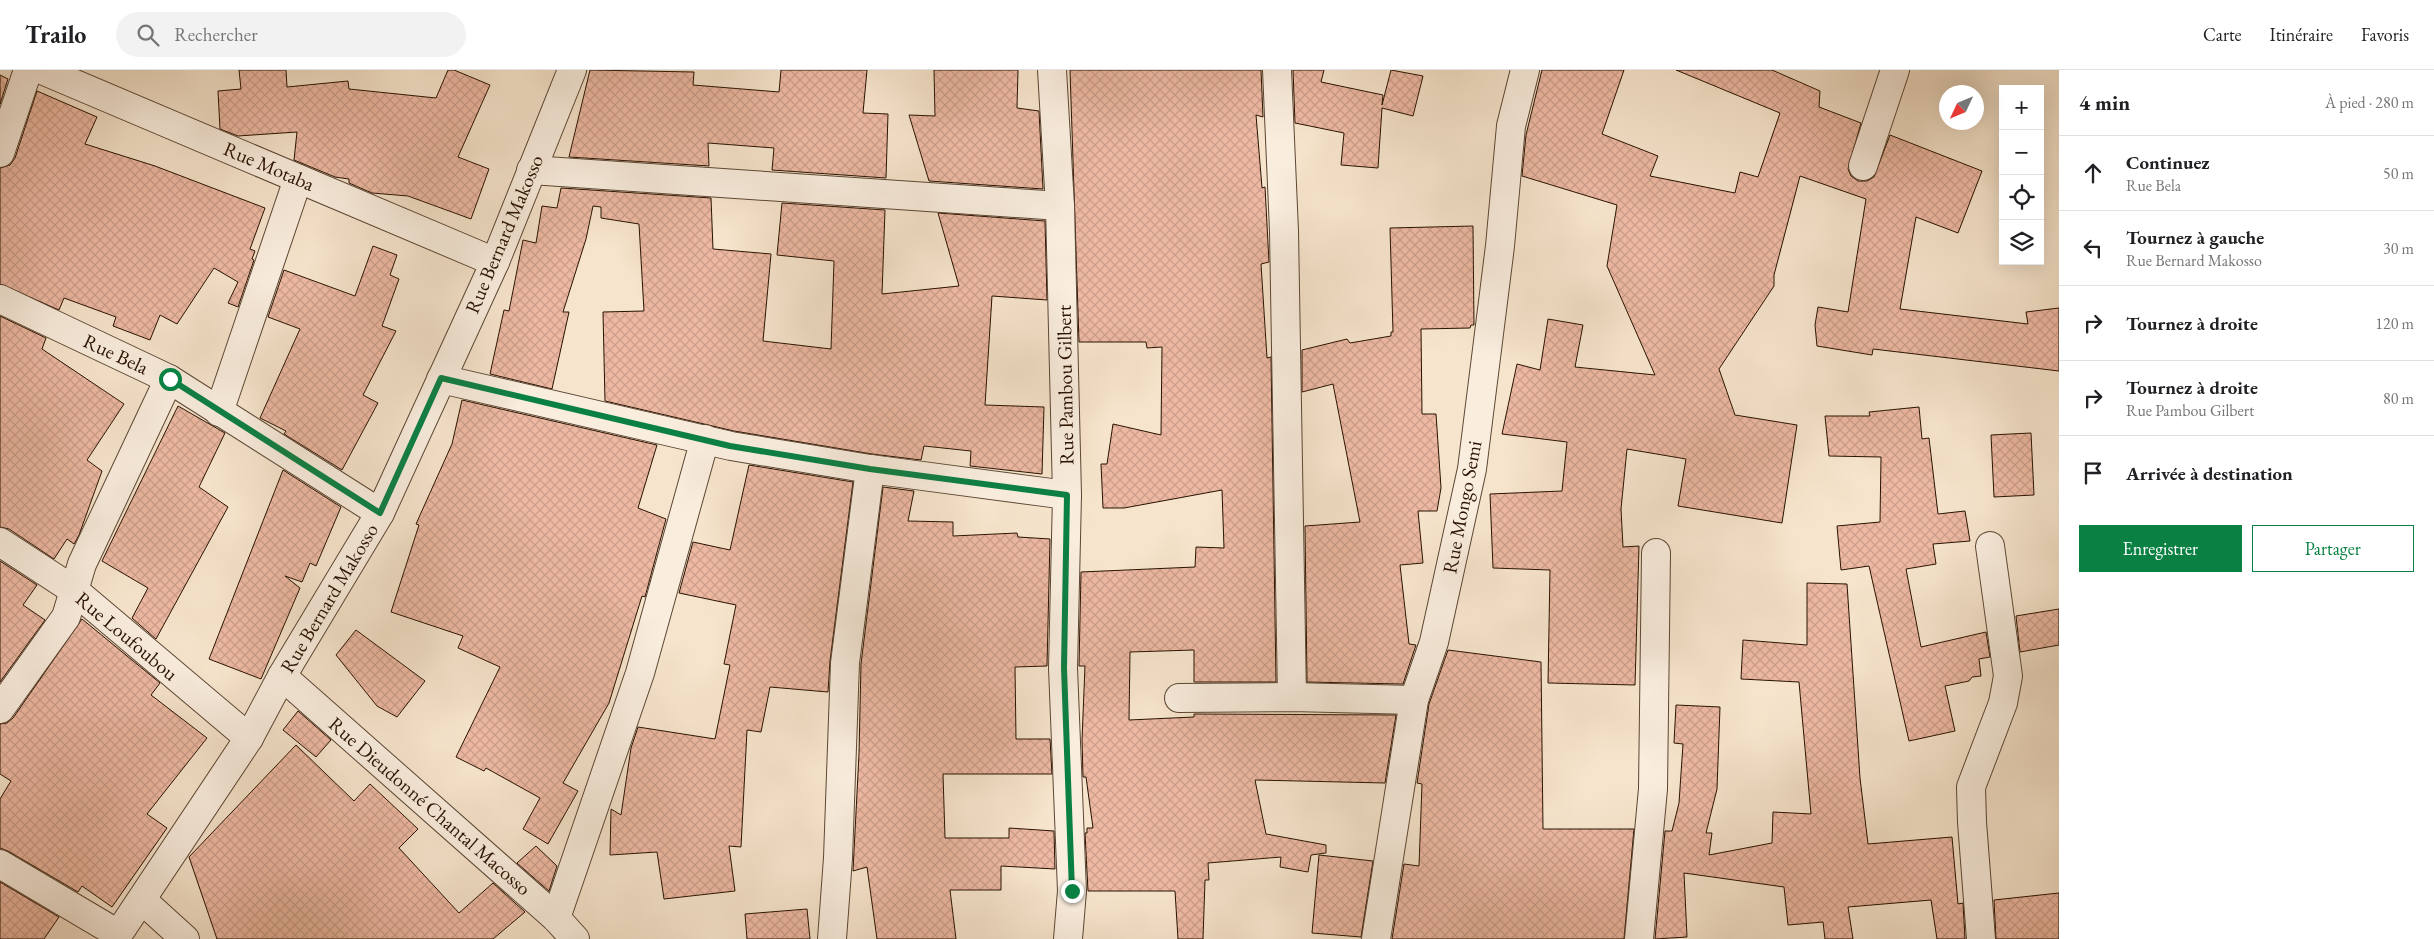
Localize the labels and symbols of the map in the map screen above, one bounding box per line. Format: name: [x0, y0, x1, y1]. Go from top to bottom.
north arrow: [1939, 85, 1984, 130]
street label: Rue Motaba: [220, 135, 318, 197]
street label: Rue Bernard Makosso: [459, 151, 549, 317]
street label: Rue Pambou Gilbert: [1051, 304, 1079, 465]
street label: Rue Bela: [79, 328, 153, 380]
route start: [159, 368, 182, 391]
street label: Rue Mongo Semi: [1436, 438, 1488, 576]
street label: Rue Bernard Makosso: [274, 518, 384, 678]
street label: Rue Loufoubou: [70, 586, 184, 687]
street label: Rue Dieudonné Chantal Macosso: [323, 711, 537, 901]
route end: [1061, 880, 1084, 903]

